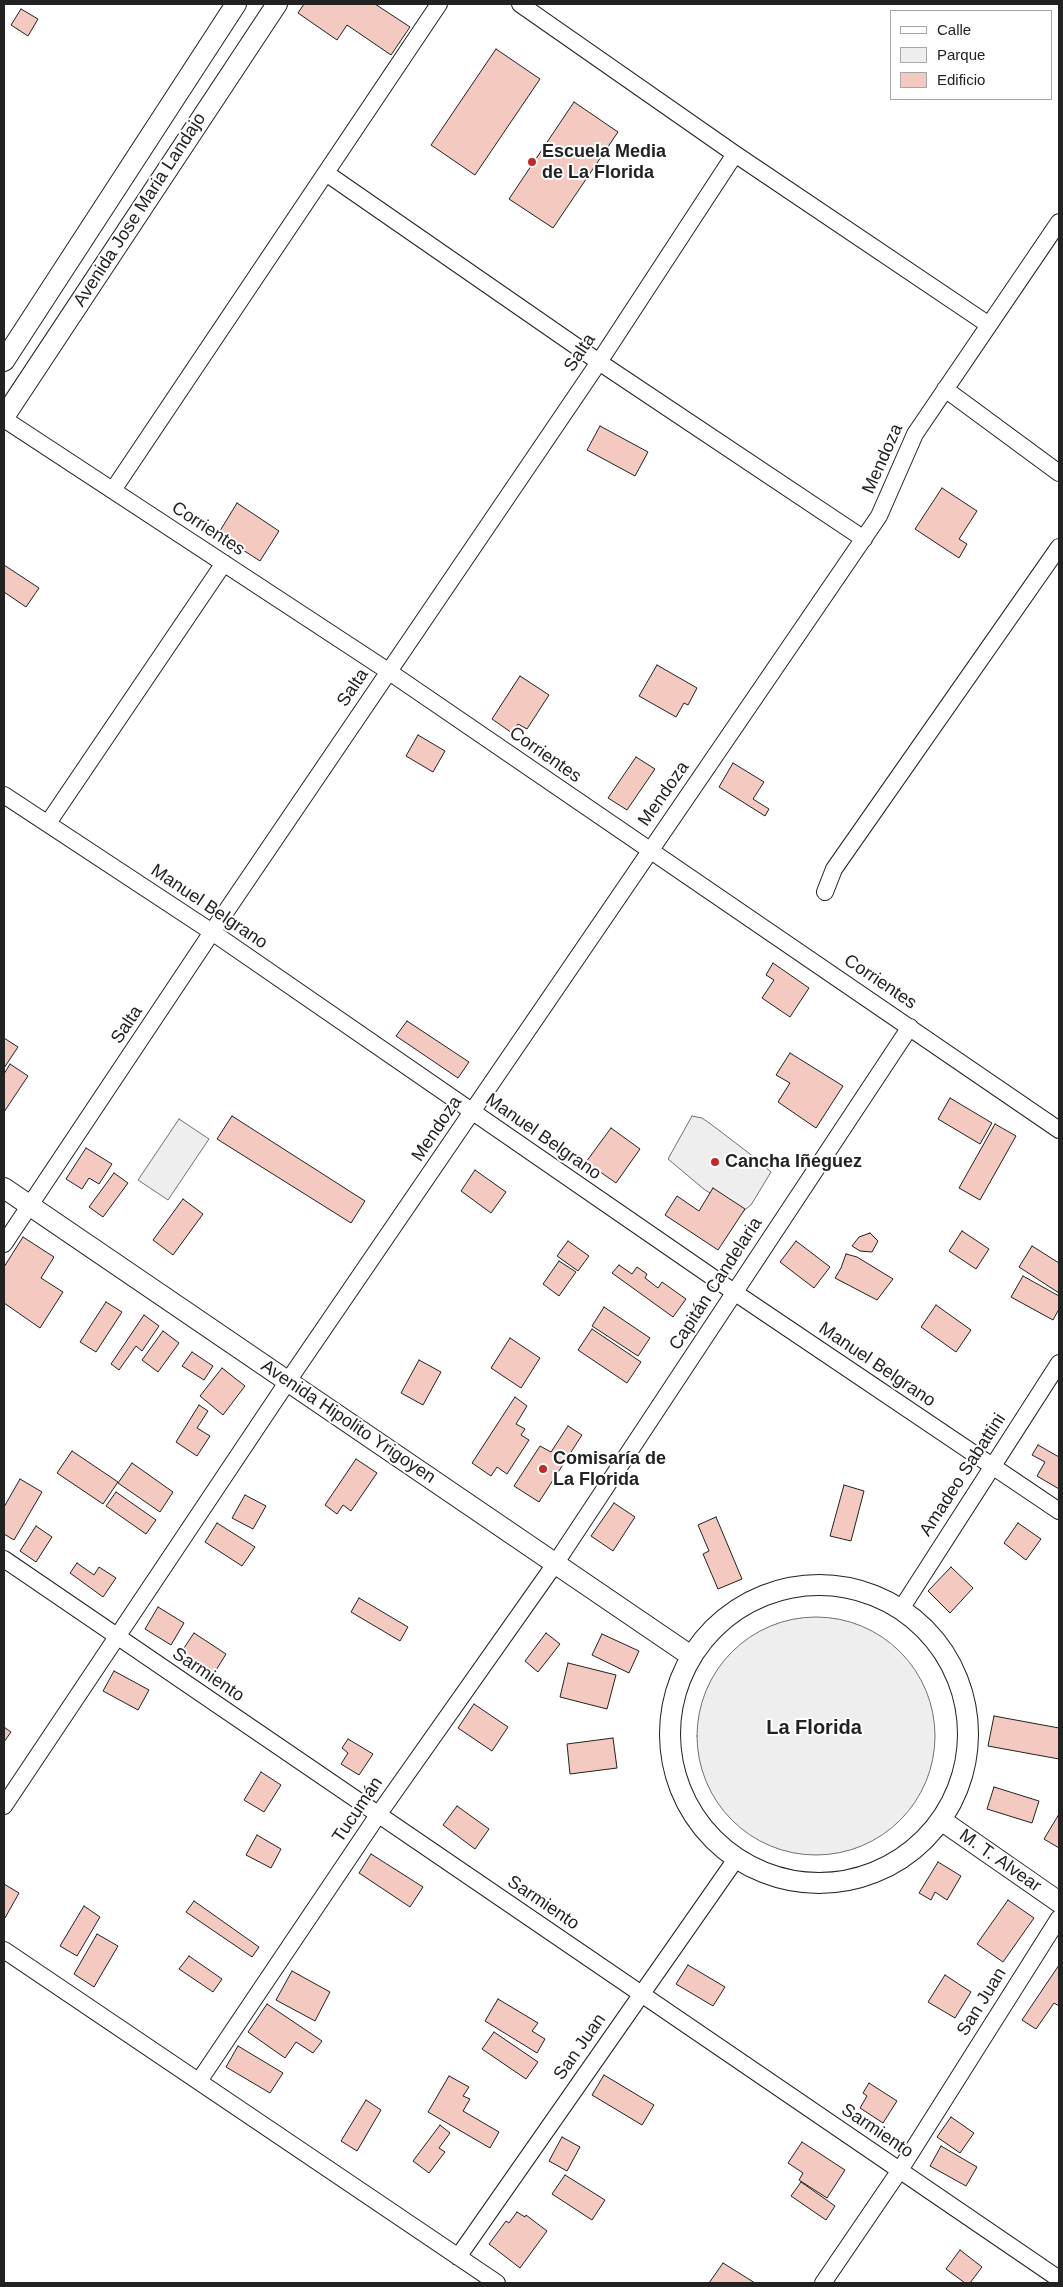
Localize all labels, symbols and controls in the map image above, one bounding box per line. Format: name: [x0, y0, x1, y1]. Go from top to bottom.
legend: [890, 10, 1053, 100]
text: Calle: [937, 21, 971, 38]
text: Parque: [937, 46, 985, 63]
text: Edificio: [937, 71, 985, 88]
street label: Avenida Jose Maria Landajo: [69, 109, 211, 311]
place label: Escuela Media de La Florida: [542, 141, 666, 183]
marker: Escuela Media de La Florida: [526, 156, 538, 168]
street label: Salta: [560, 330, 600, 376]
street label: Mendoza: [858, 421, 908, 497]
street label: Corrientes: [167, 497, 249, 561]
street label: Salta: [333, 665, 373, 711]
street label: Corrientes: [505, 722, 585, 788]
street label: Mendoza: [634, 757, 694, 831]
street label: Manuel Belgrano: [147, 860, 271, 954]
street label: Corrientes: [840, 950, 920, 1014]
street label: Salta: [107, 1002, 147, 1048]
street label: Manuel Belgrano: [481, 1089, 605, 1185]
street label: Mendoza: [407, 1092, 467, 1166]
place label: Cancha Iñeguez: [725, 1151, 862, 1173]
marker: Cancha Iñeguez: [709, 1156, 721, 1168]
street label: Capitán Candelaria: [665, 1213, 767, 1355]
street label: Manuel Belgrano: [815, 1318, 939, 1412]
street label: Avenida Hipolito Yrigoyen: [257, 1356, 439, 1488]
street label: Amadeo Sabattini: [915, 1410, 1011, 1540]
place label: Comisaría de La Florida: [553, 1448, 666, 1490]
marker: Comisaría de La Florida: [537, 1463, 549, 1475]
street label: Sarmiento: [168, 1643, 248, 1707]
district label: La Florida: [766, 1716, 862, 1740]
street label: Tucumán: [328, 1773, 388, 1847]
street label: M. T. Alvear: [955, 1825, 1045, 1897]
street label: Sarmiento: [503, 1871, 583, 1935]
street label: San Juan: [953, 1964, 1011, 2040]
street label: San Juan: [549, 2010, 611, 2084]
street label: Sarmiento: [837, 2099, 917, 2163]

